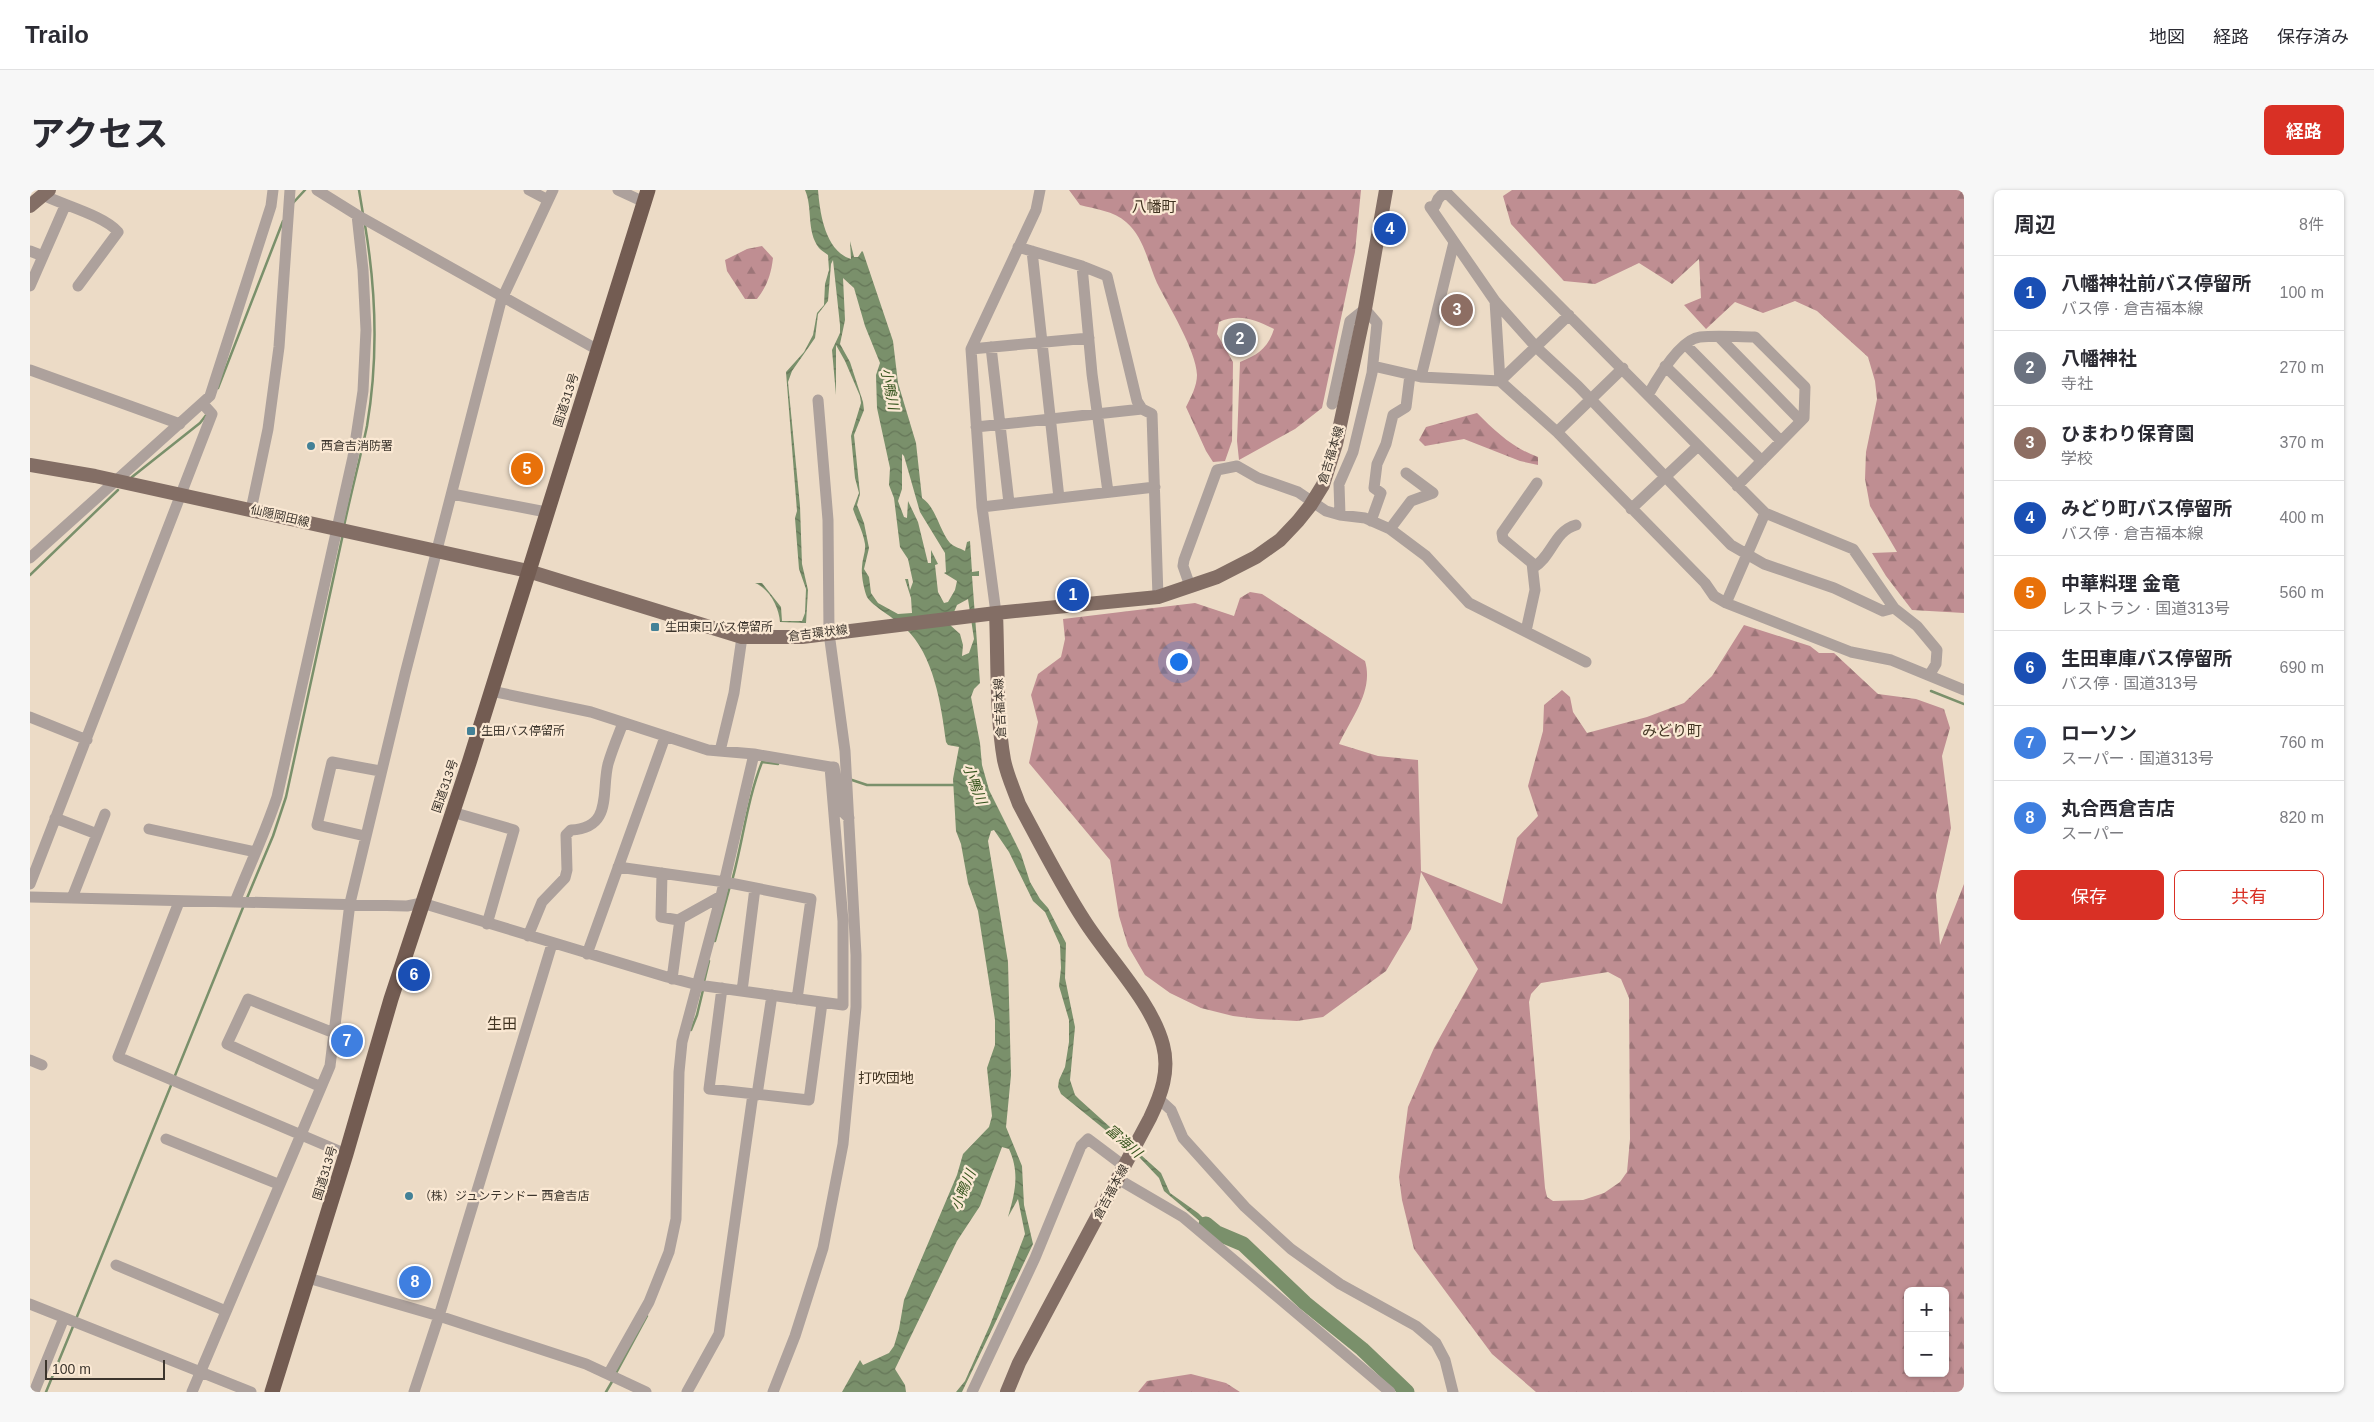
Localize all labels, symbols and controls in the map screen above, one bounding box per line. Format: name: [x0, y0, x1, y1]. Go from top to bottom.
text: Trailo: [25, 21, 89, 48]
text: 地図: [2149, 27, 2185, 47]
text: 経路: [2213, 27, 2249, 47]
text: 保存済み: [2277, 27, 2349, 47]
button: 経路: [2264, 105, 2344, 155]
text: アクセス: [30, 114, 168, 153]
district label: 八幡町: [1131, 198, 1177, 215]
pin: 4: [1374, 210, 1406, 248]
text: 周辺: [2014, 213, 2056, 236]
text: 8件: [2299, 216, 2324, 233]
text: 八幡神社前バス停留所: [2061, 273, 2251, 294]
text: 1: [2026, 284, 2034, 301]
text: 100 m: [2280, 284, 2324, 301]
pin: 3: [1441, 291, 1473, 329]
text: バス停 · 倉吉福本線: [2061, 300, 2203, 317]
pin: 2: [1224, 320, 1256, 358]
text: 八幡神社: [2061, 348, 2137, 369]
text: 2: [2026, 359, 2034, 376]
text: 270 m: [2280, 359, 2324, 376]
water label: 小鴨川: [878, 367, 902, 413]
street label: 国道313号: [551, 371, 581, 429]
text: 寺社: [2061, 375, 2093, 392]
text: ひまわり保育園: [2061, 423, 2194, 444]
street label: 倉吉福本線: [1316, 424, 1346, 486]
text: 3: [2026, 434, 2034, 451]
text: 370 m: [2280, 434, 2324, 451]
place label: 西倉吉消防署: [321, 439, 393, 453]
marker: 西倉吉消防署: [305, 440, 317, 452]
pin: 5: [511, 450, 543, 488]
text: 学校: [2061, 450, 2093, 467]
text: みどり町バス停留所: [2061, 498, 2232, 519]
street label: 仙隠岡田線: [249, 502, 311, 530]
text: 4: [2026, 509, 2034, 526]
text: 400 m: [2280, 509, 2324, 526]
text: バス停 · 倉吉福本線: [2061, 525, 2203, 542]
text: 中華料理 金竜: [2061, 573, 2180, 594]
pin: 1: [1057, 576, 1089, 614]
text: 5: [2026, 584, 2034, 601]
text: 560 m: [2280, 584, 2324, 601]
text: レストラン · 国道313号: [2061, 600, 2230, 617]
place label: 生田東口バス停留所: [665, 620, 773, 634]
marker: 生田東口バス停留所: [649, 621, 661, 633]
street label: 倉吉環状線: [787, 622, 849, 644]
text: 生田車庫バス停留所: [2061, 648, 2232, 669]
your location: [1166, 649, 1192, 675]
text: 6: [2026, 659, 2034, 676]
text: 690 m: [2280, 659, 2324, 676]
text: バス停 · 国道313号: [2061, 675, 2198, 692]
street label: 倉吉福本線: [991, 678, 1009, 738]
district label: みどり町: [1642, 722, 1702, 739]
text: ローソン: [2061, 723, 2137, 744]
place label: 生田バス停留所: [481, 724, 565, 738]
marker: 生田バス停留所: [465, 725, 477, 737]
text: 7: [2026, 734, 2034, 751]
text: 760 m: [2280, 734, 2324, 751]
text: スーパー · 国道313号: [2061, 750, 2214, 767]
street label: 国道313号: [429, 757, 461, 815]
water label: 小鴨川: [960, 762, 991, 808]
text: 丸合西倉吉店: [2061, 798, 2175, 819]
text: 8: [2026, 809, 2034, 826]
text: 820 m: [2280, 809, 2324, 826]
text: スーパー: [2061, 825, 2125, 842]
button: 保存: [2014, 870, 2164, 920]
button: 共有: [2174, 870, 2324, 920]
pin: 6: [398, 956, 430, 994]
district label: 生田: [487, 1015, 517, 1032]
pin: 7: [331, 1022, 363, 1060]
district label: 打吹団地: [858, 1070, 914, 1086]
water label: 富海川: [1103, 1121, 1147, 1162]
street label: 国道313号: [310, 1144, 340, 1202]
street label: 倉吉福本線: [1091, 1162, 1131, 1222]
water label: 小鴨川: [947, 1166, 979, 1212]
place label: （株）ジュンテンドー 西倉吉店: [419, 1189, 590, 1203]
marker: （株）ジュンテンドー 西倉吉店: [403, 1190, 415, 1202]
pin: 8: [399, 1263, 431, 1301]
map controls: [1904, 1287, 1949, 1377]
button: +: [1904, 1287, 1949, 1332]
button: −: [1904, 1332, 1949, 1377]
scale bar: [45, 1357, 165, 1380]
text: 100 m: [52, 1361, 91, 1377]

